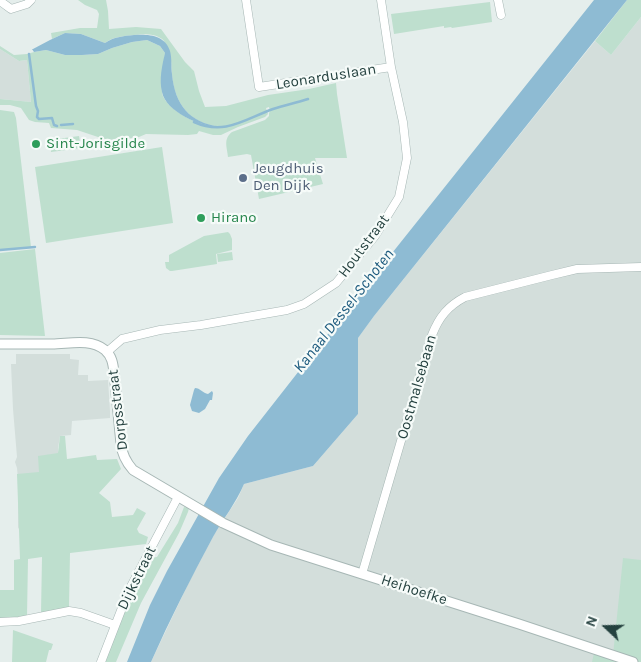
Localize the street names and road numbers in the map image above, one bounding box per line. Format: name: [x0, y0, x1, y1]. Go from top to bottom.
street label: Leonarduslaan: [275, 60, 377, 94]
street label: Houtstraat: [335, 211, 393, 281]
street label: Oostmalsebaan: [393, 333, 441, 441]
street label: Dorpsstraat: [104, 369, 132, 451]
street label: Dijkstraat: [114, 543, 160, 613]
street label: Heihoefke: [379, 571, 449, 609]

